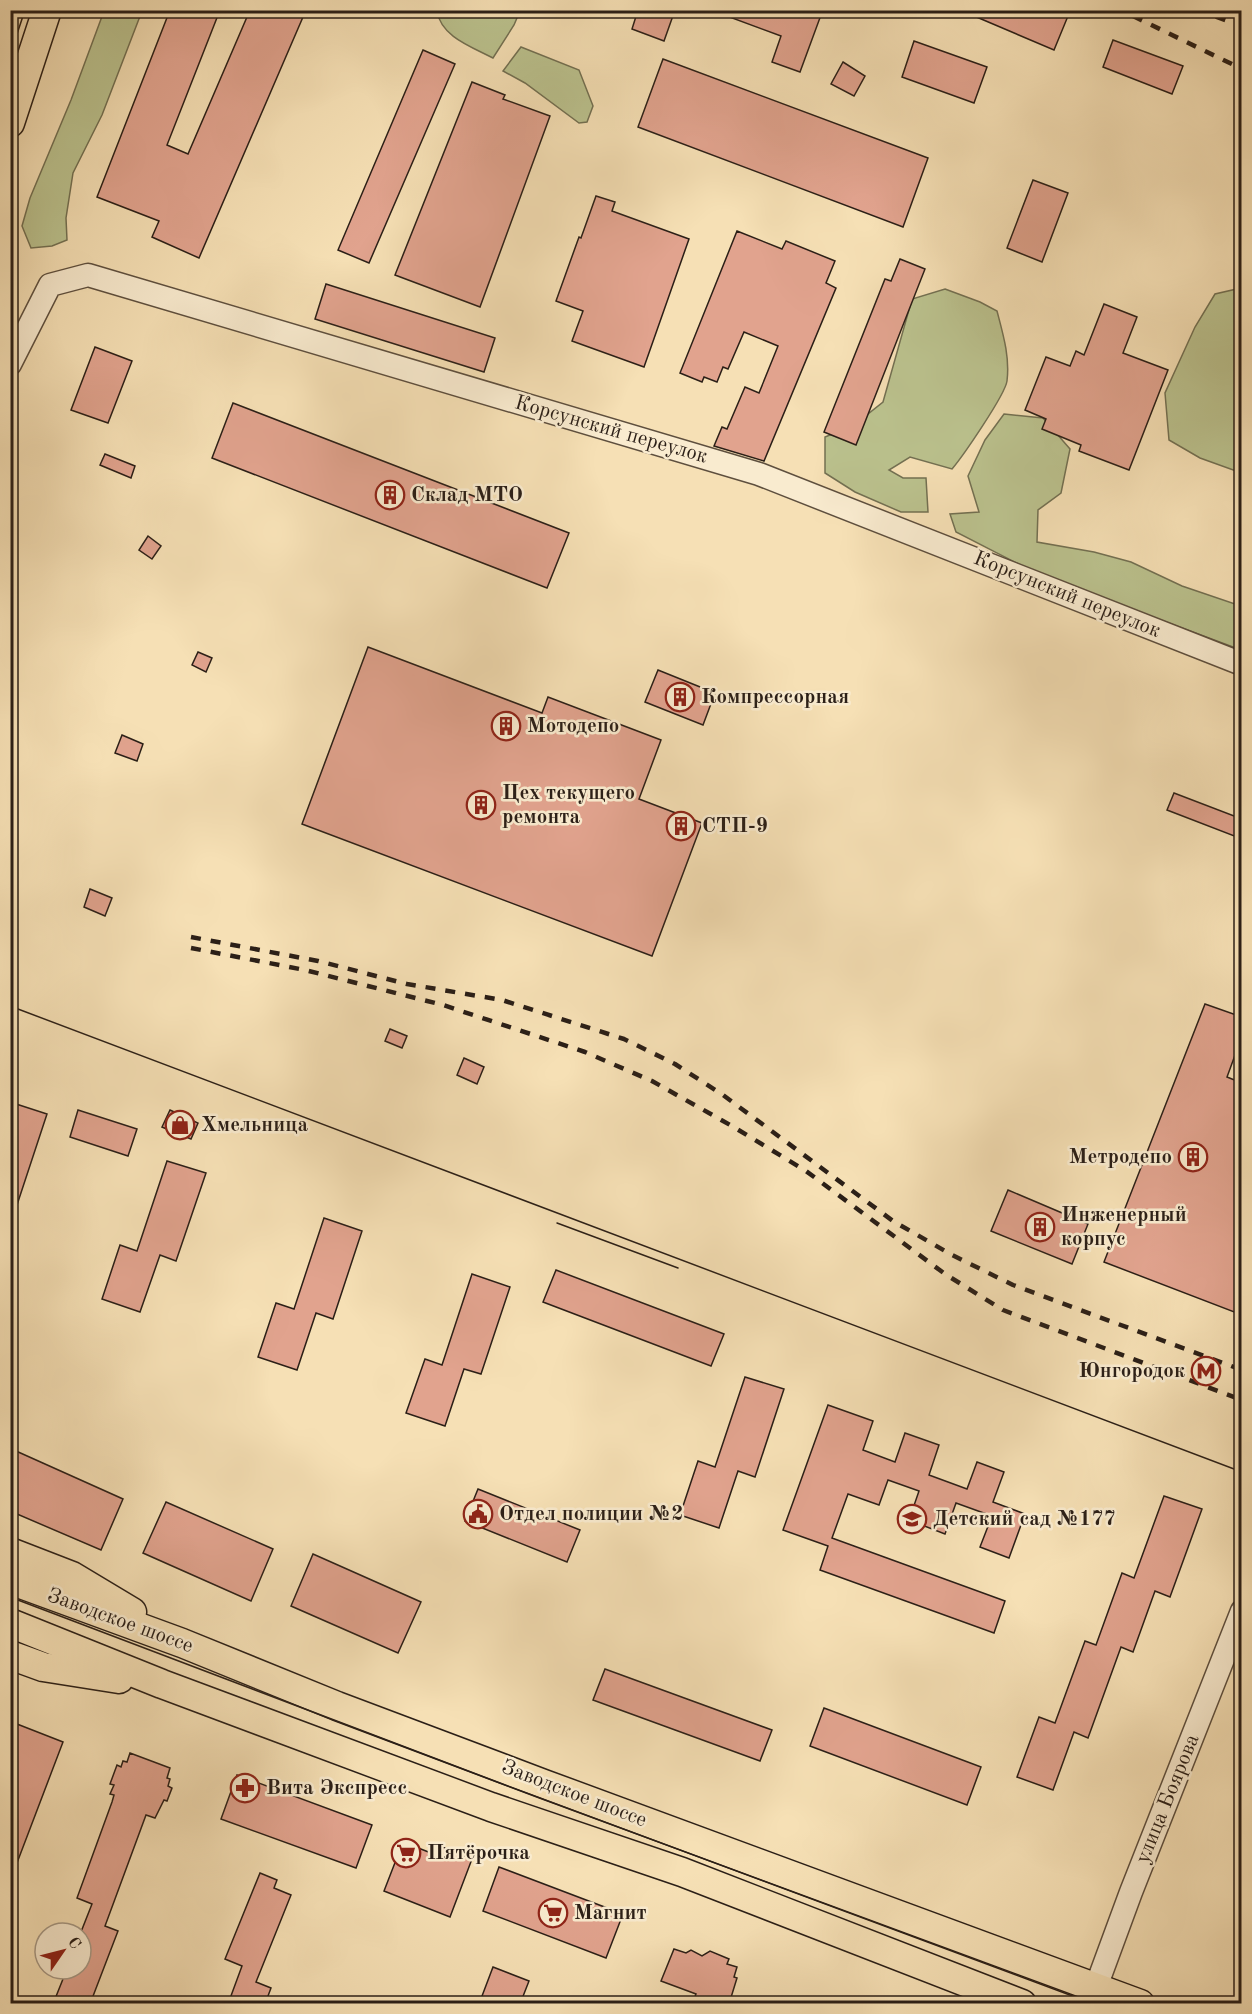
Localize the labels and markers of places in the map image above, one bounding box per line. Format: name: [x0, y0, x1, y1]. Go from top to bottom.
building icon: Склад МТО: [374, 479, 406, 511]
place label: Склад МТО: [411, 485, 523, 506]
building icon: Компрессорная: [664, 681, 696, 713]
place label: Компрессорная: [701, 687, 849, 708]
building icon: Мотодепо: [490, 710, 522, 742]
place label: Мотодепо: [527, 716, 619, 737]
place label: Цех текущего ремонта: [502, 783, 635, 828]
building icon: Цех текущего ремонта: [465, 789, 497, 821]
building icon: СТП-9: [665, 810, 697, 842]
place label: СТП-9: [702, 816, 768, 837]
shop icon: Хмельница: [164, 1109, 196, 1141]
place label: Хмельница: [201, 1115, 308, 1136]
building icon: Метродепо: [1177, 1141, 1209, 1173]
place label: Метродепо: [1069, 1147, 1172, 1168]
place label: Инженерный корпус: [1061, 1205, 1187, 1250]
building icon: Инженерный корпус: [1024, 1211, 1056, 1243]
metro station icon: Юнгородок: [1190, 1355, 1222, 1387]
place label: Юнгородок: [1078, 1361, 1185, 1382]
public building icon: Отдел полиции №2: [462, 1498, 494, 1530]
school or university icon: Детский сад №177: [896, 1503, 928, 1535]
place label: Отдел полиции №2: [499, 1504, 683, 1525]
place label: Детский сад №177: [933, 1509, 1116, 1530]
pharmacy icon: Вита Экспресс: [229, 1772, 261, 1804]
place label: Вита Экспресс: [266, 1778, 407, 1799]
supermarket icon: Пятёрочка: [390, 1837, 422, 1869]
place label: Пятёрочка: [427, 1843, 530, 1864]
supermarket icon: Магнит: [537, 1897, 569, 1929]
place label: Магнит: [574, 1903, 647, 1924]

